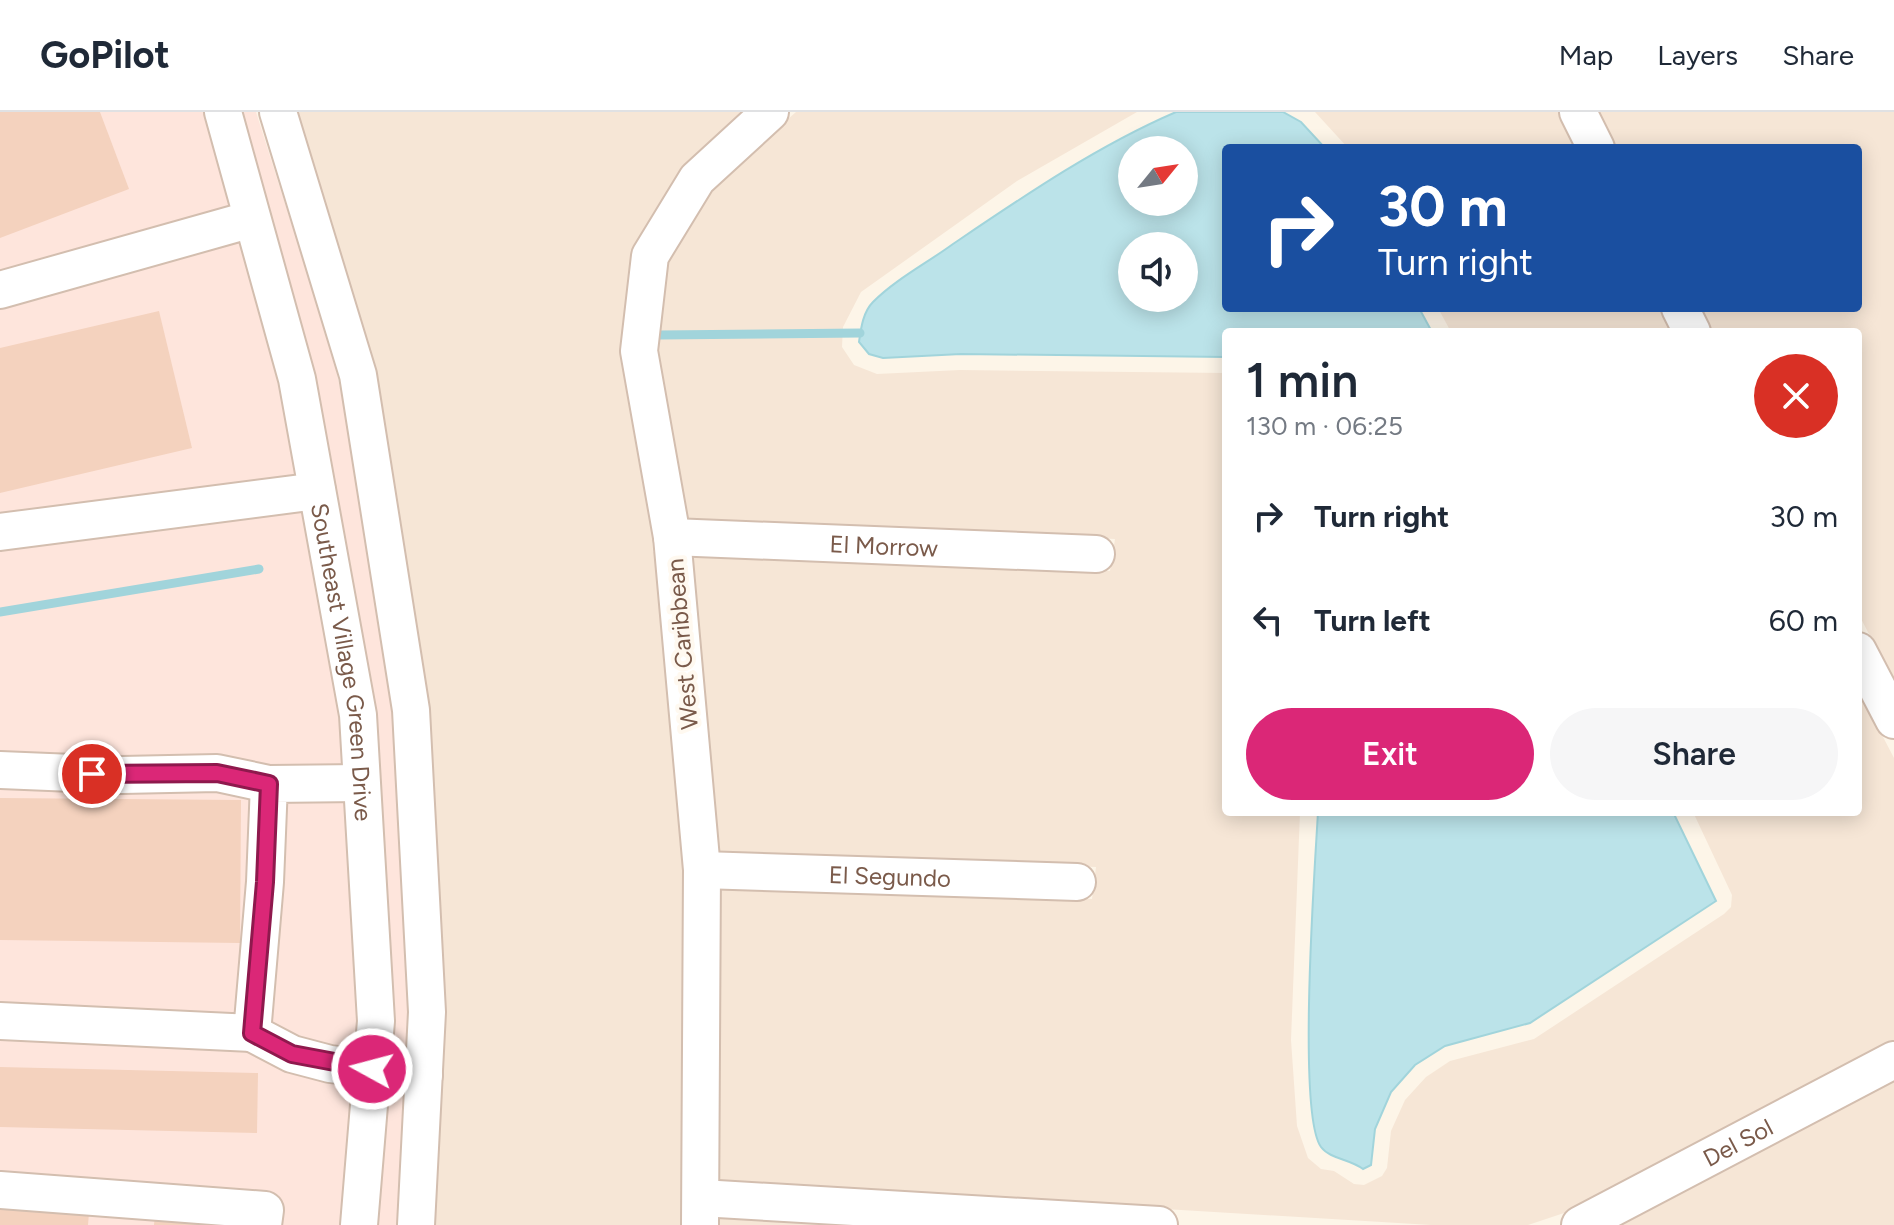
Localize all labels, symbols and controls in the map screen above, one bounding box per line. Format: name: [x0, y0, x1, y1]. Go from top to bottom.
text: GoPilot: [40, 32, 170, 78]
text: Map: [1559, 38, 1613, 72]
text: Layers: [1657, 38, 1738, 72]
text: Share: [1782, 38, 1854, 72]
north arrow: [1118, 136, 1198, 216]
map controls: [1118, 136, 1198, 312]
text: 30 m: [1378, 173, 1508, 240]
icon: right: [1246, 176, 1350, 280]
button: sound: [1118, 232, 1198, 312]
text: Turn right: [1378, 241, 1533, 284]
text: 1 min: [1246, 351, 1358, 409]
button: close: [1754, 354, 1838, 438]
text: 130 m · 06:25: [1246, 410, 1403, 442]
icon: right: [1246, 494, 1290, 538]
text: Turn right: [1314, 498, 1449, 535]
text: 30 m: [1770, 498, 1838, 535]
street label: Southeast Village Green Drive: [305, 500, 379, 822]
street label: El Morrow: [829, 529, 939, 562]
street label: West Caribbean: [660, 557, 704, 731]
icon: left: [1246, 598, 1290, 642]
text: Turn left: [1314, 602, 1431, 639]
text: 60 m: [1769, 602, 1838, 639]
button: Exit: [1246, 708, 1534, 800]
button: Share: [1550, 708, 1838, 800]
pin: [58, 740, 126, 808]
icon: arrive: [70, 752, 114, 796]
street label: El Segundo: [828, 860, 951, 892]
position arrow: [330, 1027, 414, 1111]
street label: Del Sol: [1698, 1112, 1777, 1172]

